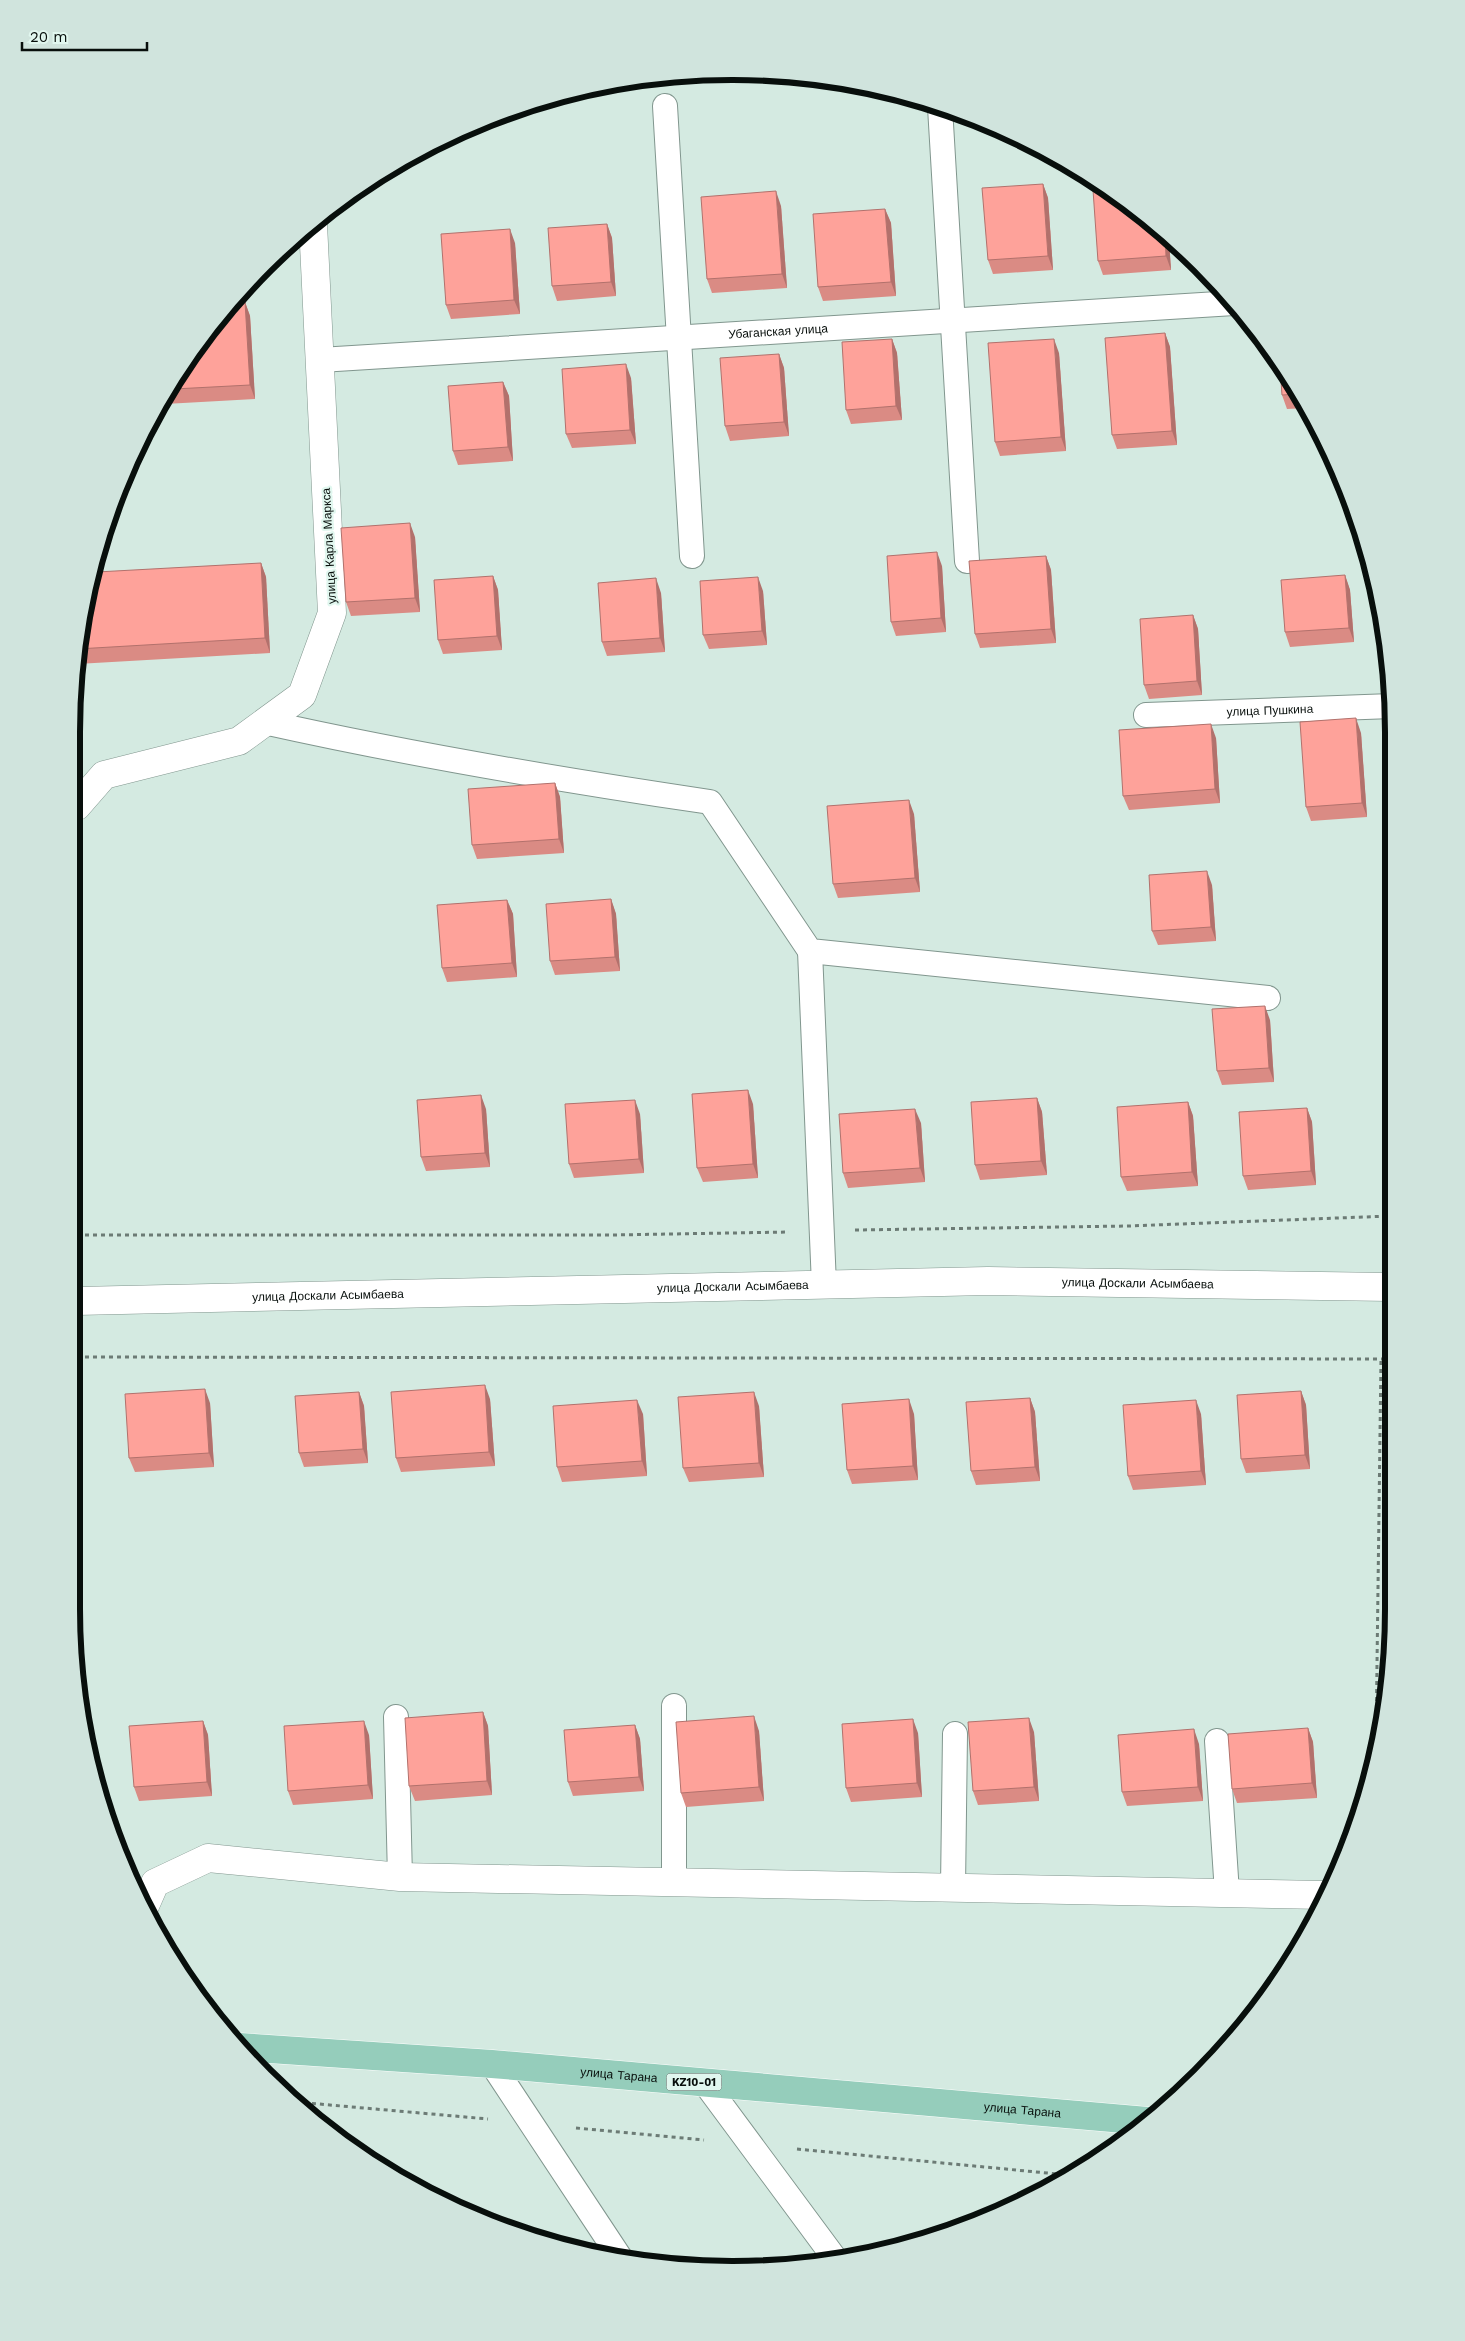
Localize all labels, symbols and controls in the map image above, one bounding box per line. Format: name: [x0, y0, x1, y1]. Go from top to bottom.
scale bar: [22, 20, 148, 52]
text: 20 m: [30, 28, 68, 46]
street label: Убаганская улица: [728, 321, 829, 342]
street label: улица Карла Маркса: [319, 487, 339, 604]
street label: улица Пушкина: [1226, 702, 1314, 719]
street label: улица Доскали Асымбаева: [1062, 1275, 1214, 1291]
street label: улица Доскали Асымбаева: [657, 1278, 809, 1295]
street label: улица Доскали Асымбаева: [252, 1287, 404, 1304]
street label: улица Тарана: [580, 2065, 658, 2085]
road number: KZ10-01: [666, 2074, 722, 2090]
street label: улица Тарана: [983, 2100, 1062, 2121]

